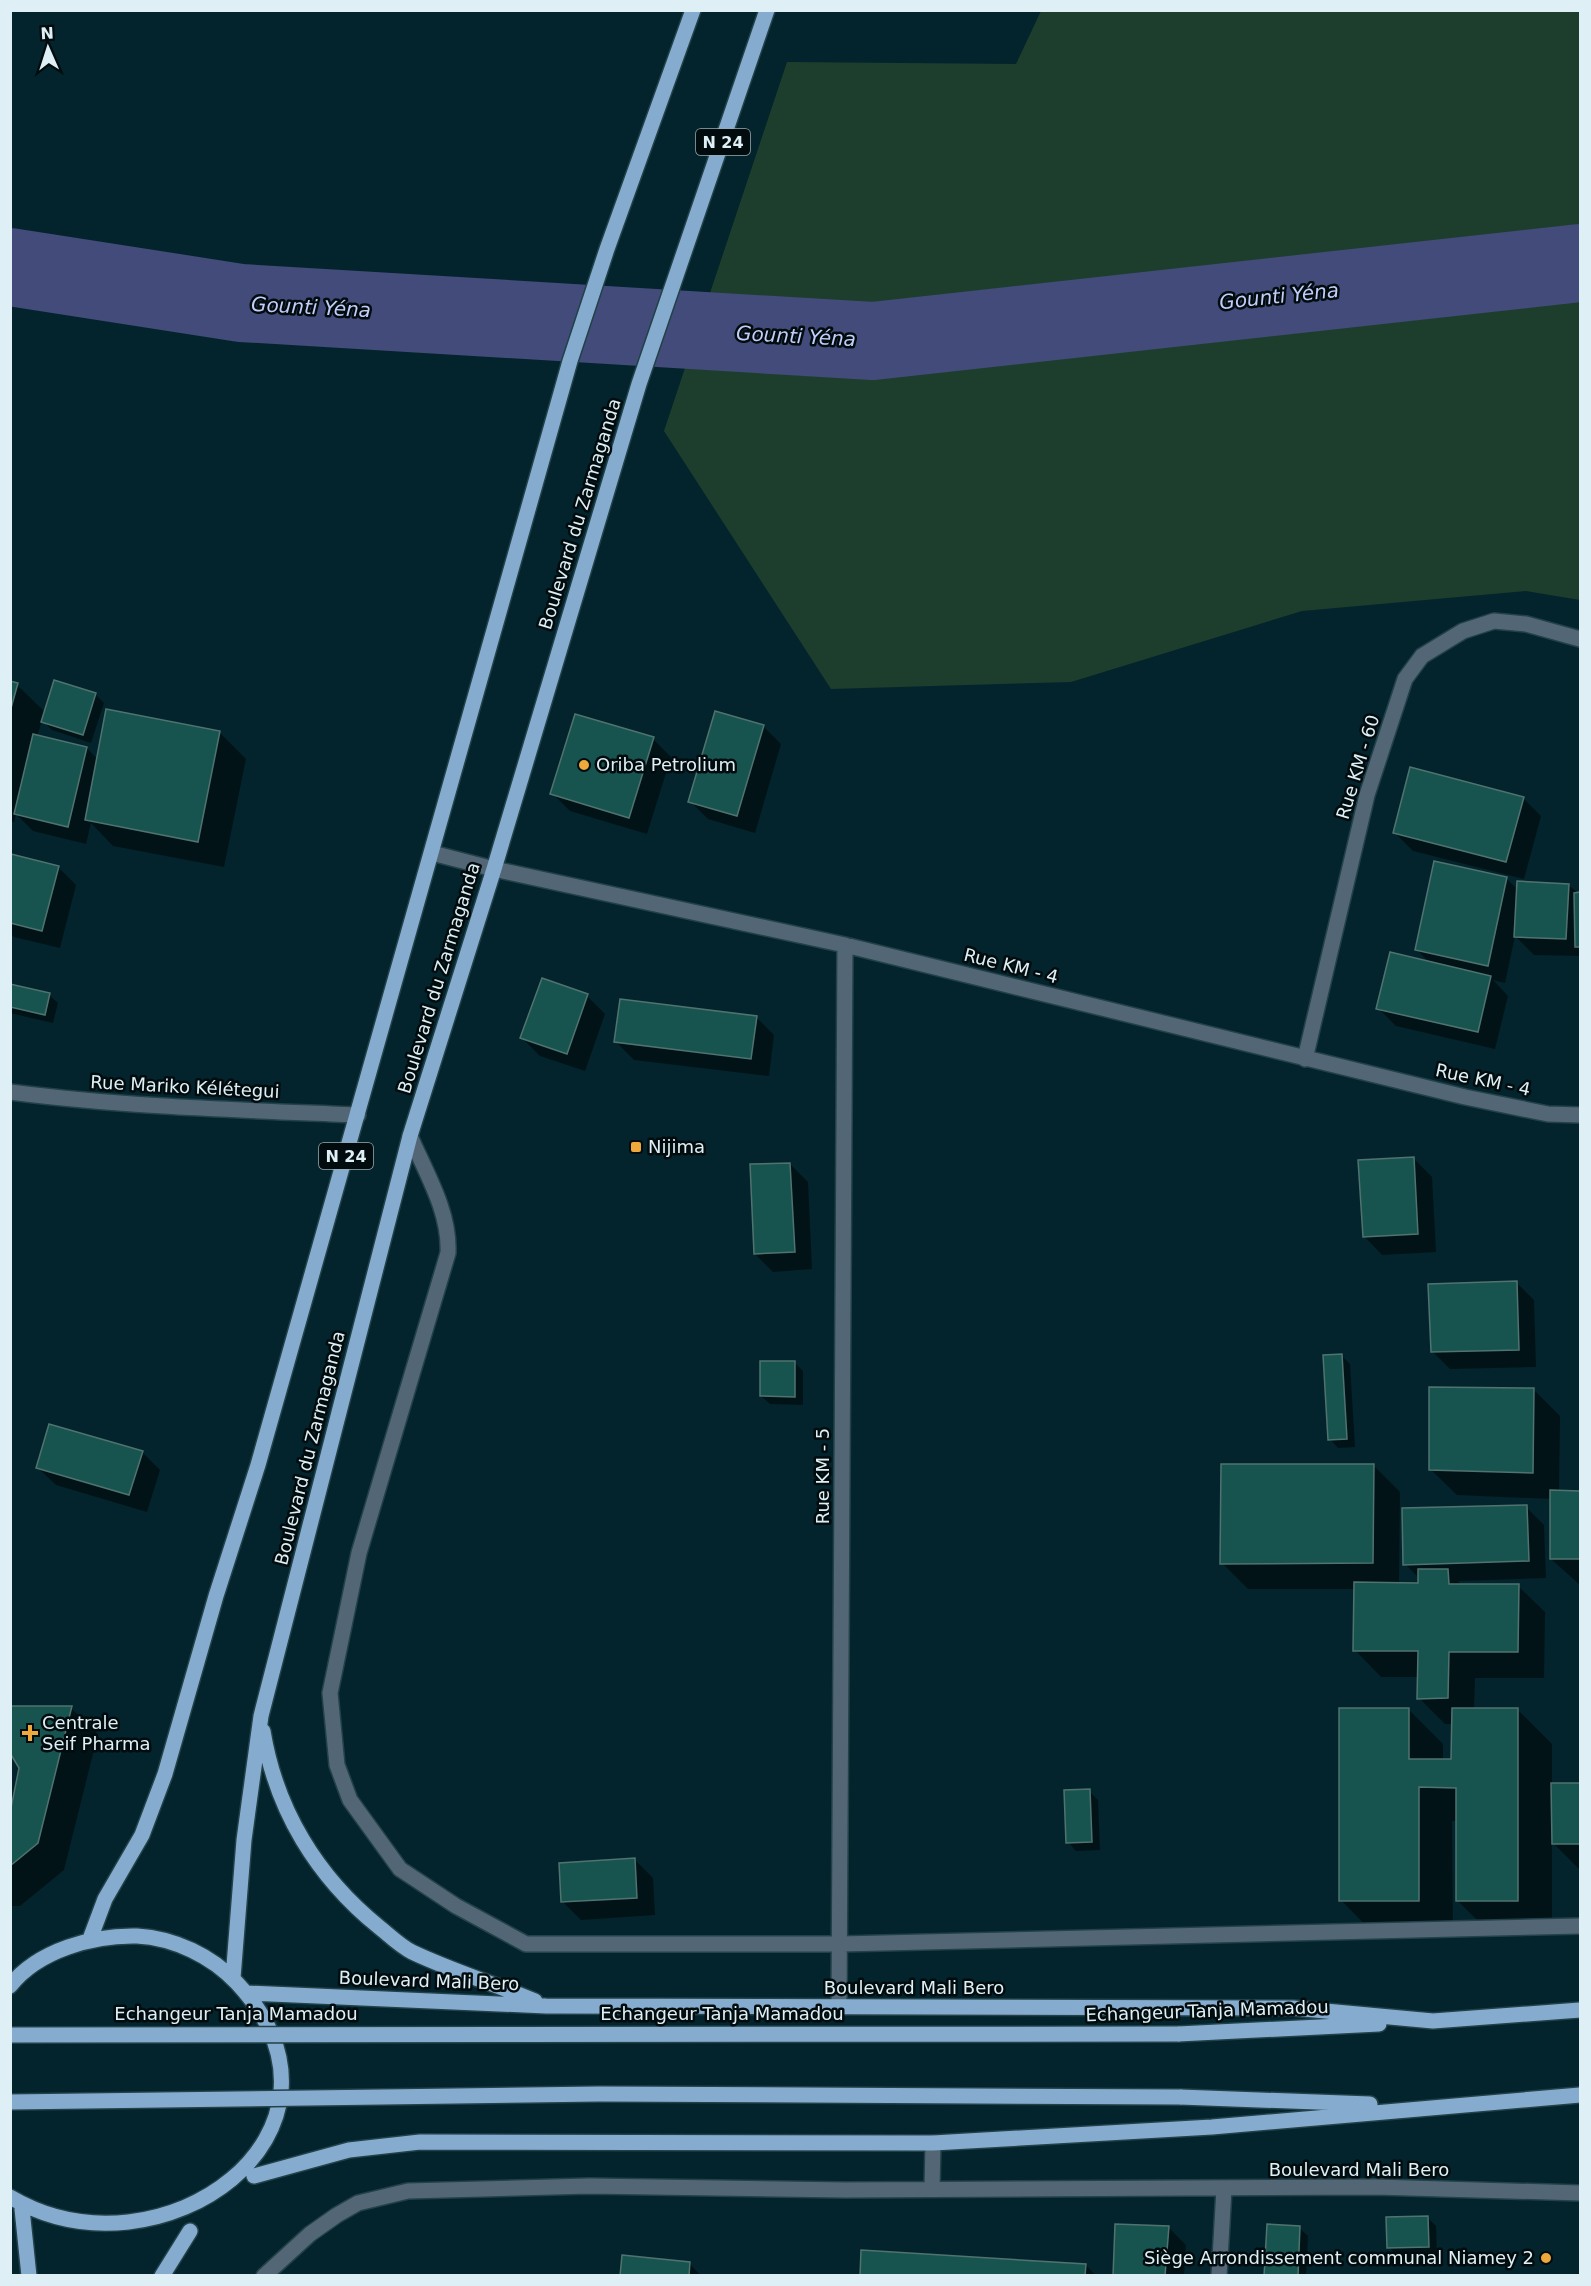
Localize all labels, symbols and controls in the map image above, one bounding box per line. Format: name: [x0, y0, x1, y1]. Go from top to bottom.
north arrow: [18, 18, 78, 78]
text: N: [40, 24, 54, 43]
road number: N 24: [696, 129, 750, 155]
water label: Gounti Yéna: [1218, 278, 1340, 314]
water label: Gounti Yéna: [250, 292, 372, 322]
water label: Gounti Yéna: [735, 321, 857, 351]
street label: Boulevard du Zarmaganda: [534, 396, 625, 632]
street label: Rue KM - 60: [1332, 712, 1383, 822]
place label: Oriba Petrolium: [596, 754, 736, 775]
marker: Oriba Petrolium: [577, 758, 591, 772]
street label: Boulevard du Zarmaganda: [393, 860, 484, 1096]
street label: Rue KM - 4: [962, 944, 1061, 987]
street label: Rue KM - 4: [1434, 1059, 1533, 1100]
street label: Rue Mariko Kélétegui: [90, 1071, 280, 1102]
place label: Nijima: [648, 1136, 705, 1157]
marker: Nijima: [629, 1140, 643, 1154]
road number: N 24: [319, 1143, 373, 1169]
street label: Boulevard du Zarmaganda: [270, 1329, 349, 1567]
street label: Rue KM - 5: [812, 1428, 833, 1524]
place label: Centrale Seif Pharma: [42, 1712, 151, 1754]
marker: Centrale Seif Pharma: [23, 1726, 37, 1740]
street label: Boulevard Mali Bero: [338, 1967, 520, 1994]
street label: Boulevard Mali Bero: [824, 1977, 1004, 1998]
street label: Echangeur Tanja Mamadou: [1085, 1996, 1329, 2025]
street label: Echangeur Tanja Mamadou: [114, 2003, 358, 2024]
street label: Echangeur Tanja Mamadou: [600, 2003, 844, 2024]
street label: Boulevard Mali Bero: [1269, 2159, 1449, 2180]
place label: Siège Arrondissement communal Niamey 2: [1144, 2247, 1534, 2268]
marker: Siège Arrondissement communal Niamey 2: [1539, 2251, 1553, 2265]

